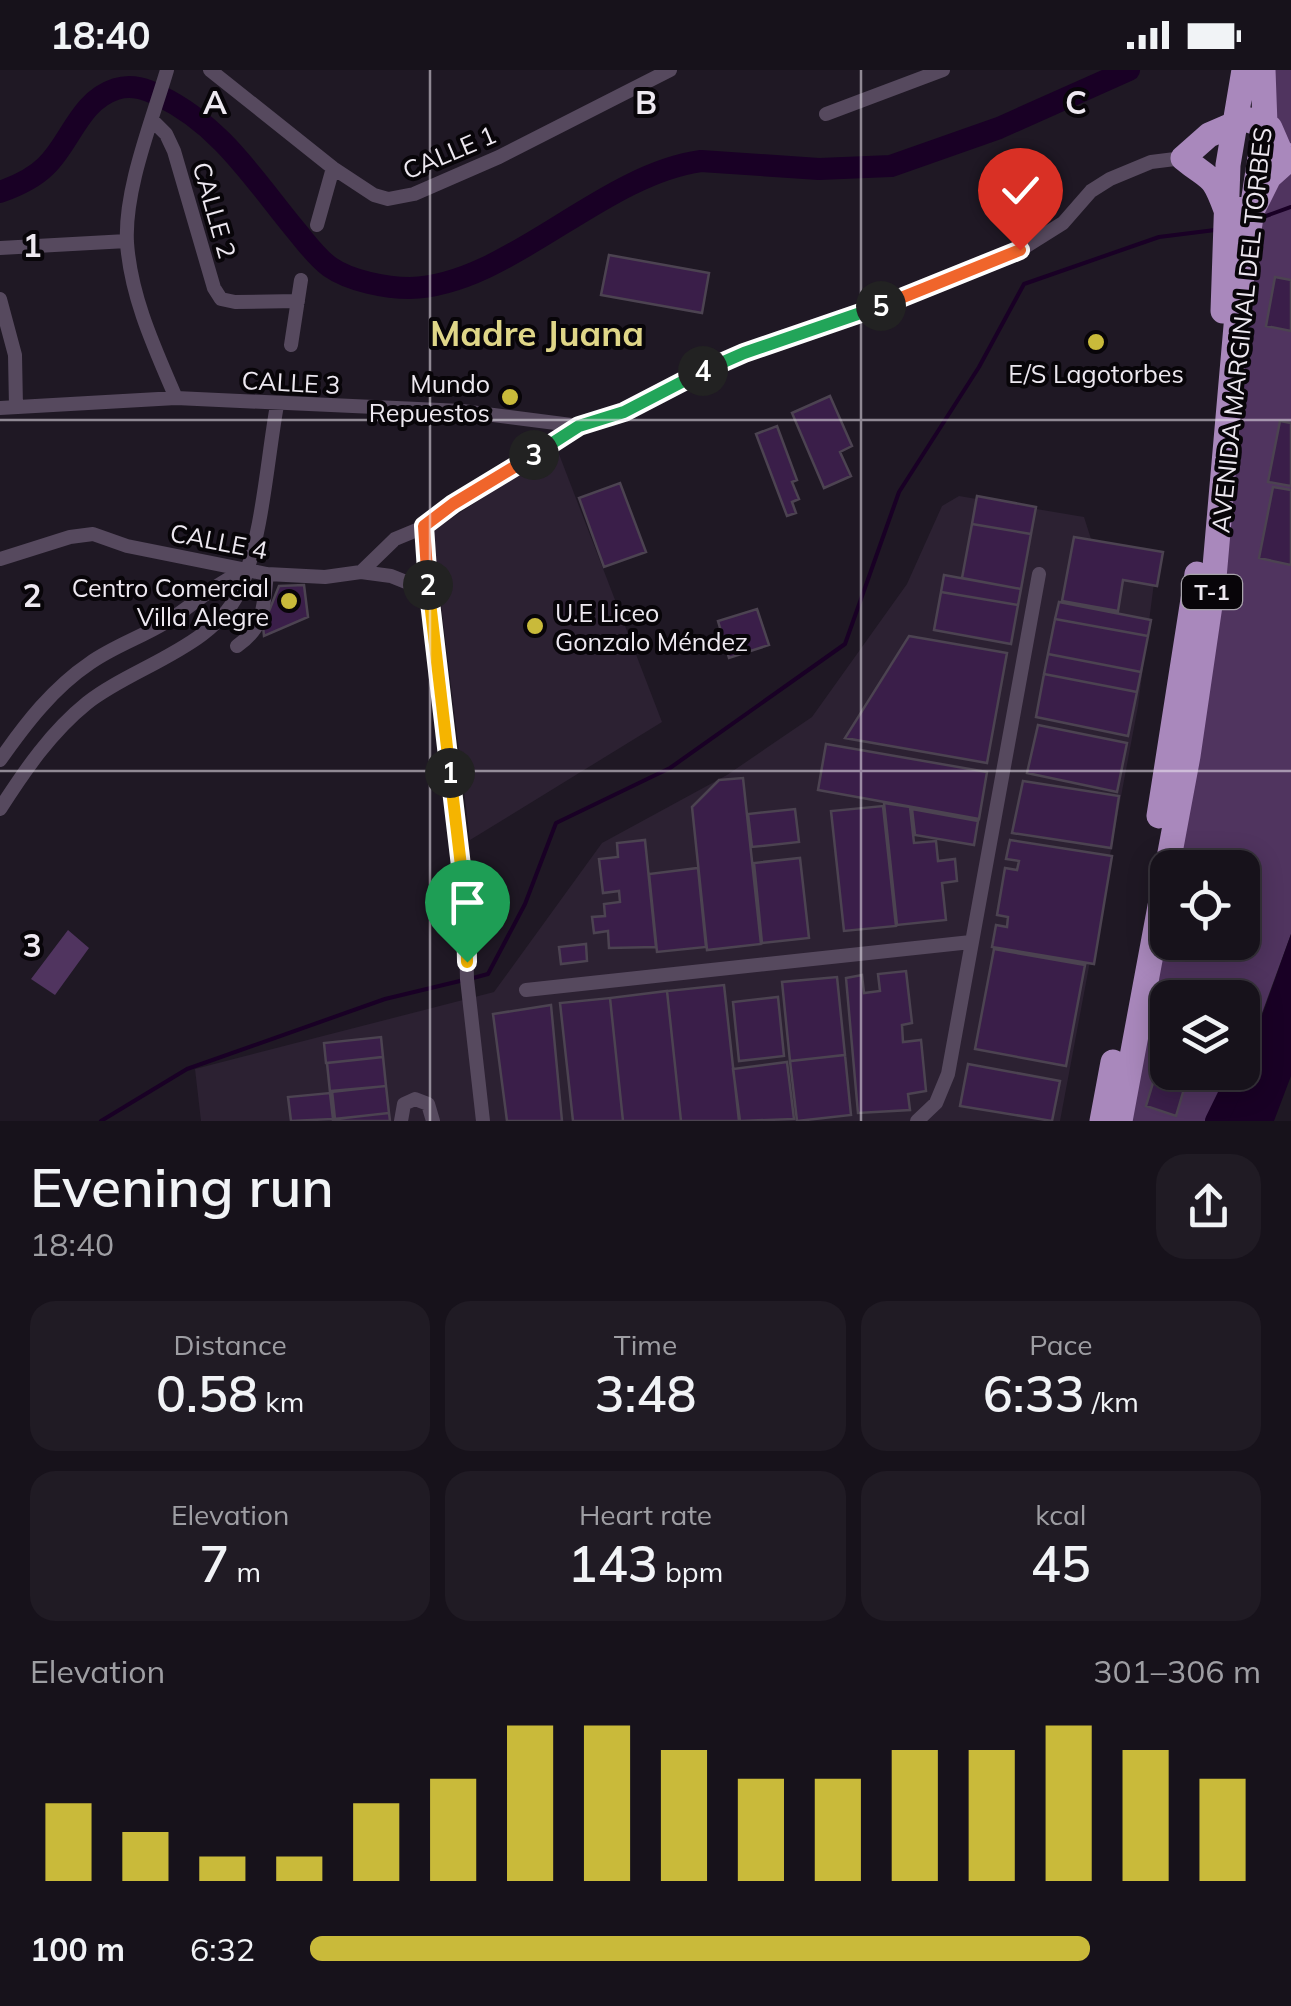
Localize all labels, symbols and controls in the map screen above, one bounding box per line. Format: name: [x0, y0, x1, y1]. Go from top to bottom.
text: 18:40: [50, 11, 151, 59]
text: A: [203, 82, 227, 122]
text: B: [635, 82, 657, 122]
text: C: [1065, 82, 1087, 122]
street label: CALLE 1: [398, 118, 500, 186]
street label: AVENIDA MARGINAL DEL TORBES: [1204, 126, 1278, 534]
pin: [978, 148, 1063, 251]
street label: CALLE 2: [187, 158, 243, 262]
icon: check: [993, 163, 1048, 218]
text: 1: [22, 225, 42, 265]
pin: 5: [856, 281, 906, 331]
text: 5: [873, 288, 889, 323]
district label: Madre Juana: [430, 311, 644, 355]
marker: E/S Lagotorbes: [1085, 331, 1107, 353]
pin: 4: [678, 346, 728, 396]
text: 4: [695, 353, 711, 388]
place label: E/S Lagotorbes: [1008, 358, 1184, 389]
street label: CALLE 3: [241, 364, 341, 400]
place label: Mundo Repuestos: [369, 368, 490, 428]
marker: Mundo Repuestos: [499, 386, 521, 408]
pin: 3: [509, 430, 559, 480]
text: 3: [526, 437, 542, 472]
street label: CALLE 4: [168, 516, 270, 566]
pin: 2: [403, 560, 453, 610]
text: 2: [420, 567, 436, 602]
place label: Centro Comercial Villa Alegre: [72, 572, 269, 632]
text: 2: [22, 575, 42, 615]
road number: T-1: [1182, 575, 1242, 609]
marker: Centro Comercial Villa Alegre: [278, 590, 300, 612]
place label: U.E Liceo Gonzalo Méndez: [555, 597, 748, 657]
marker: U.E Liceo Gonzalo Méndez: [524, 615, 546, 637]
pin: 1: [425, 748, 475, 798]
text: 1: [442, 755, 458, 790]
map controls: [1150, 850, 1260, 1090]
button: locate: [1150, 850, 1260, 960]
pin: [425, 860, 510, 963]
icon: arrive: [440, 875, 495, 930]
text: 3: [22, 925, 42, 965]
button: layers: [1150, 980, 1260, 1090]
text: Evening run: [30, 1152, 334, 1221]
button: share: [1156, 1154, 1261, 1259]
text: 18:40: [30, 1224, 114, 1264]
text: Distance: [174, 1327, 287, 1362]
text: Time: [614, 1327, 677, 1362]
text: Pace: [1029, 1327, 1092, 1362]
text: 0.58: [156, 1362, 258, 1425]
text: 3:48: [595, 1362, 696, 1425]
text: 6:33: [983, 1362, 1085, 1425]
text: km: [258, 1384, 304, 1419]
text: /km: [1085, 1384, 1139, 1419]
text: Elevation: [171, 1497, 289, 1532]
text: Heart rate: [579, 1497, 712, 1532]
text: kcal: [1035, 1497, 1086, 1532]
text: 7: [199, 1532, 229, 1595]
text: 143: [568, 1532, 658, 1595]
text: 45: [1031, 1532, 1091, 1595]
text: m: [229, 1554, 261, 1589]
text: bpm: [658, 1554, 723, 1589]
text: Elevation: [30, 1651, 165, 1691]
text: 301–306 m: [1093, 1651, 1261, 1691]
text: 100 m: [30, 1929, 125, 1969]
text: 6:32: [190, 1929, 255, 1969]

